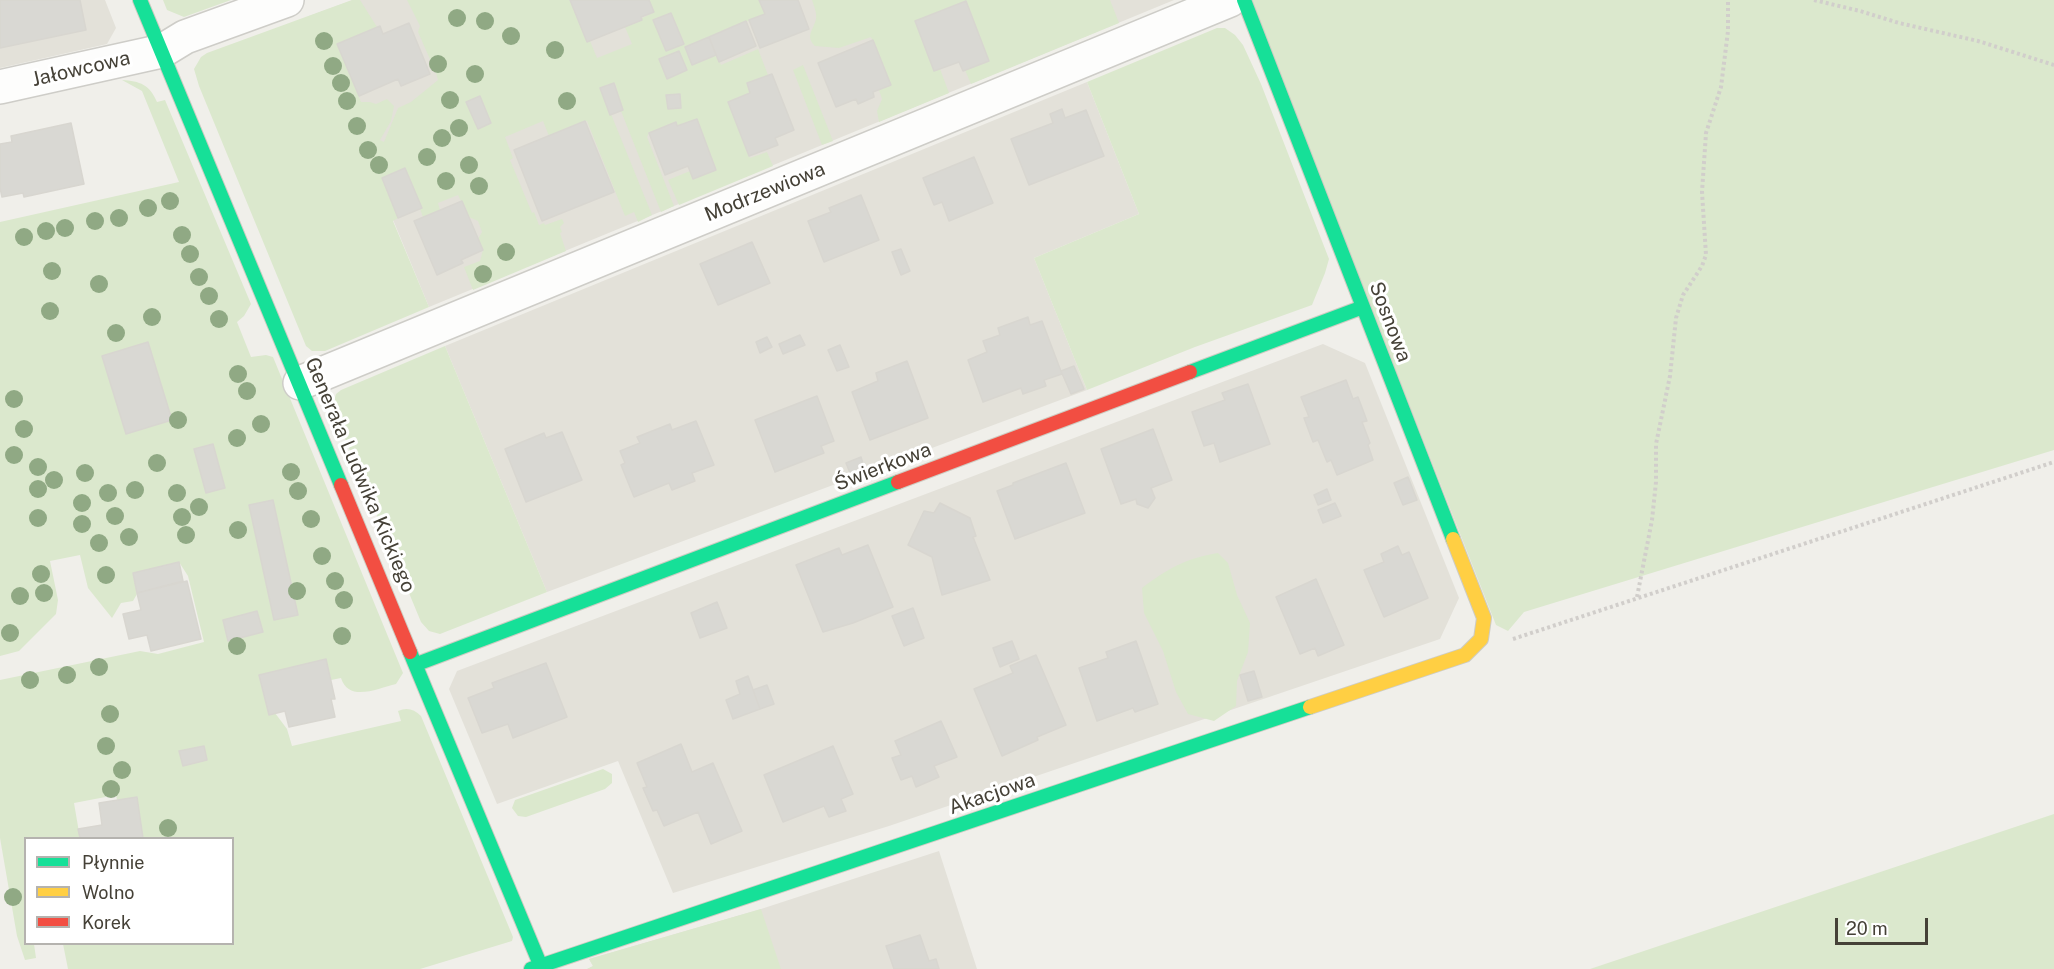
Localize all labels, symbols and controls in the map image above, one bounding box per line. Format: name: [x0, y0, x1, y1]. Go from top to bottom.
street label: Jałowcowa: [29, 46, 133, 92]
street label: Modrzewiowa: [701, 157, 829, 227]
street label: Sosnowa: [1364, 279, 1416, 365]
street label: Generała Ludwika Kickiego: [300, 354, 420, 596]
street label: Świerkowa: [831, 438, 935, 496]
street label: Akacjowa: [946, 768, 1038, 820]
legend: [24, 837, 234, 945]
text: Płynnie: [82, 852, 145, 873]
text: Wolno: [82, 882, 134, 903]
scale bar: [1838, 906, 1931, 944]
text: Korek: [82, 912, 131, 933]
text: 20 m: [1846, 918, 1888, 939]

